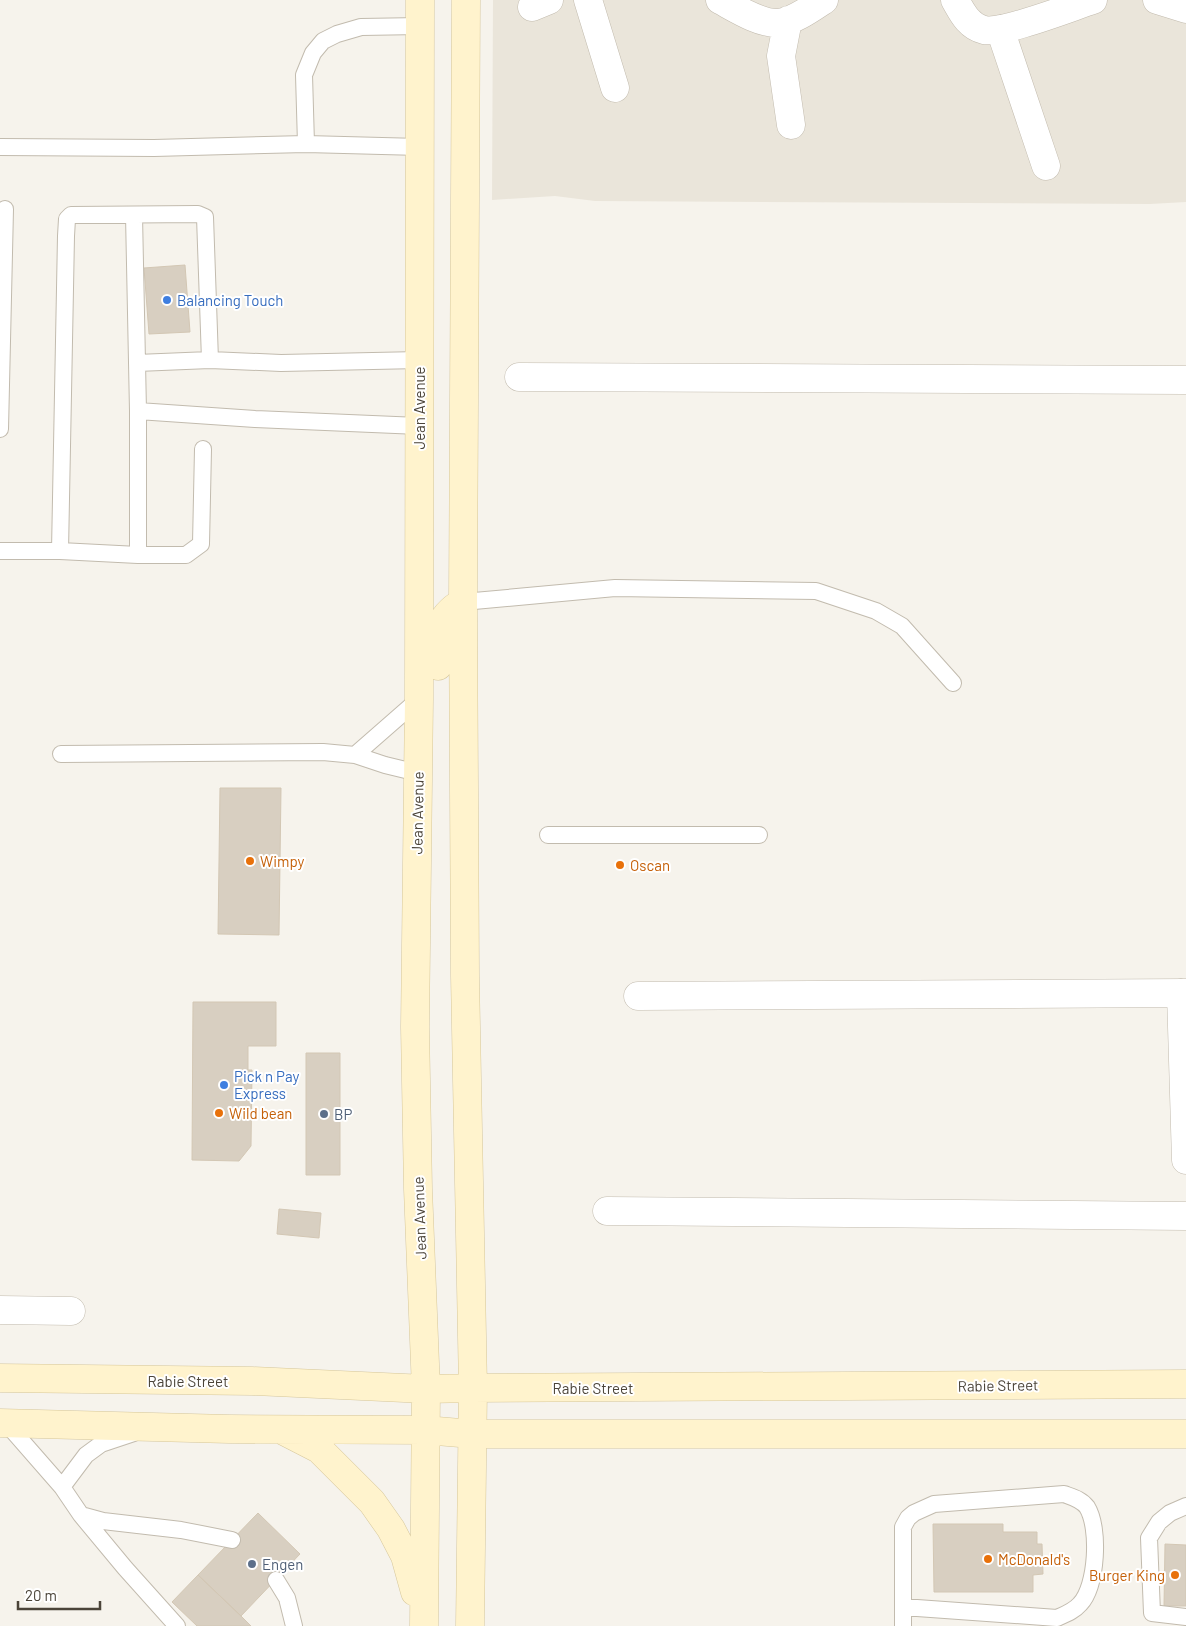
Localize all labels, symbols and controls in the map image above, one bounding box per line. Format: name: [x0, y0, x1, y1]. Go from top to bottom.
place label: Balancing Touch: [177, 291, 283, 309]
marker: Balancing Touch: [161, 294, 173, 306]
street label: Jean Avenue: [410, 366, 428, 450]
street label: Jean Avenue: [407, 771, 427, 855]
place label: Wimpy: [260, 852, 305, 870]
marker: Wimpy: [244, 855, 256, 867]
place label: Oscan: [630, 856, 670, 874]
marker: Oscan: [614, 859, 626, 871]
place label: Pick n Pay Express: [234, 1067, 300, 1102]
marker: Pick n Pay Express: [218, 1079, 230, 1091]
place label: Wild bean: [229, 1104, 292, 1122]
place label: BP: [334, 1105, 352, 1123]
marker: Wild bean: [213, 1107, 225, 1119]
marker: BP: [318, 1108, 330, 1120]
street label: Jean Avenue: [409, 1176, 429, 1260]
street label: Rabie Street: [148, 1372, 228, 1390]
street label: Rabie Street: [957, 1375, 1039, 1395]
street label: Rabie Street: [553, 1379, 633, 1397]
place label: McDonald's: [998, 1550, 1070, 1568]
marker: McDonald's: [982, 1553, 994, 1565]
place label: Engen: [262, 1555, 303, 1573]
marker: Engen: [246, 1558, 258, 1570]
place label: Burger King: [1089, 1566, 1165, 1584]
marker: Burger King: [1169, 1569, 1181, 1581]
scale bar: [18, 1578, 100, 1610]
text: 20 m: [25, 1586, 57, 1604]

